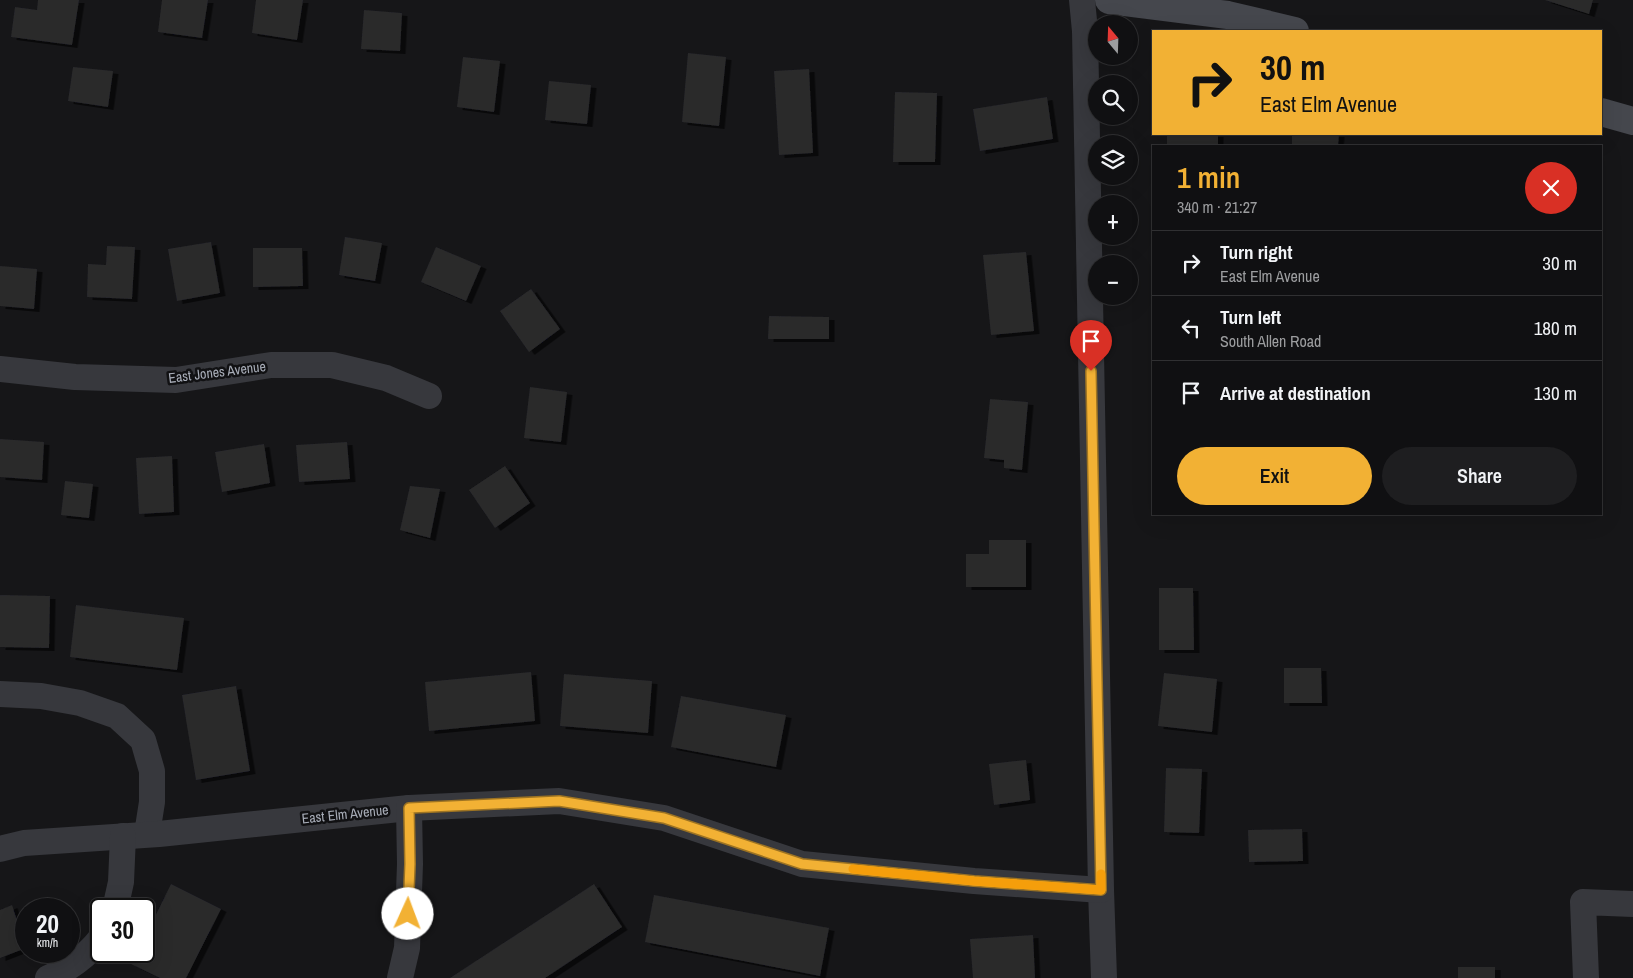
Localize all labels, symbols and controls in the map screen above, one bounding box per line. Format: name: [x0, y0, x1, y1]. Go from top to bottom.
north arrow: [1088, 15, 1138, 65]
map controls: [1088, 15, 1138, 305]
text: 30 m: [1260, 44, 1325, 91]
icon: right: [1177, 50, 1242, 115]
button: search: [1088, 75, 1138, 125]
text: East Elm Avenue: [1260, 89, 1397, 119]
button: layers: [1088, 135, 1138, 185]
text: 1 min: [1177, 157, 1240, 197]
button: close: [1525, 162, 1577, 214]
button: +: [1088, 195, 1138, 245]
text: 340 m · 21:27: [1177, 196, 1257, 218]
text: Turn right: [1220, 239, 1292, 265]
icon: right: [1177, 249, 1205, 277]
text: 30 m: [1542, 250, 1577, 276]
button: −: [1088, 255, 1138, 305]
text: East Elm Avenue: [1220, 265, 1320, 287]
text: Turn left: [1220, 304, 1281, 330]
icon: left: [1177, 314, 1205, 342]
text: 180 m: [1534, 315, 1577, 341]
pin: [1070, 320, 1112, 371]
icon: arrive: [1077, 327, 1105, 355]
text: South Allen Road: [1220, 330, 1321, 352]
street label: East Jones Avenue: [167, 357, 267, 387]
icon: arrive: [1177, 379, 1205, 407]
text: Arrive at destination: [1220, 380, 1371, 406]
text: 130 m: [1534, 380, 1577, 406]
button: Exit: [1177, 447, 1372, 505]
button: Share: [1382, 447, 1577, 505]
street label: East Elm Avenue: [301, 800, 389, 828]
position arrow: [381, 887, 433, 939]
speed limit sign: 30: [90, 898, 155, 963]
text: 20: [36, 907, 59, 941]
text: km/h: [37, 935, 58, 951]

